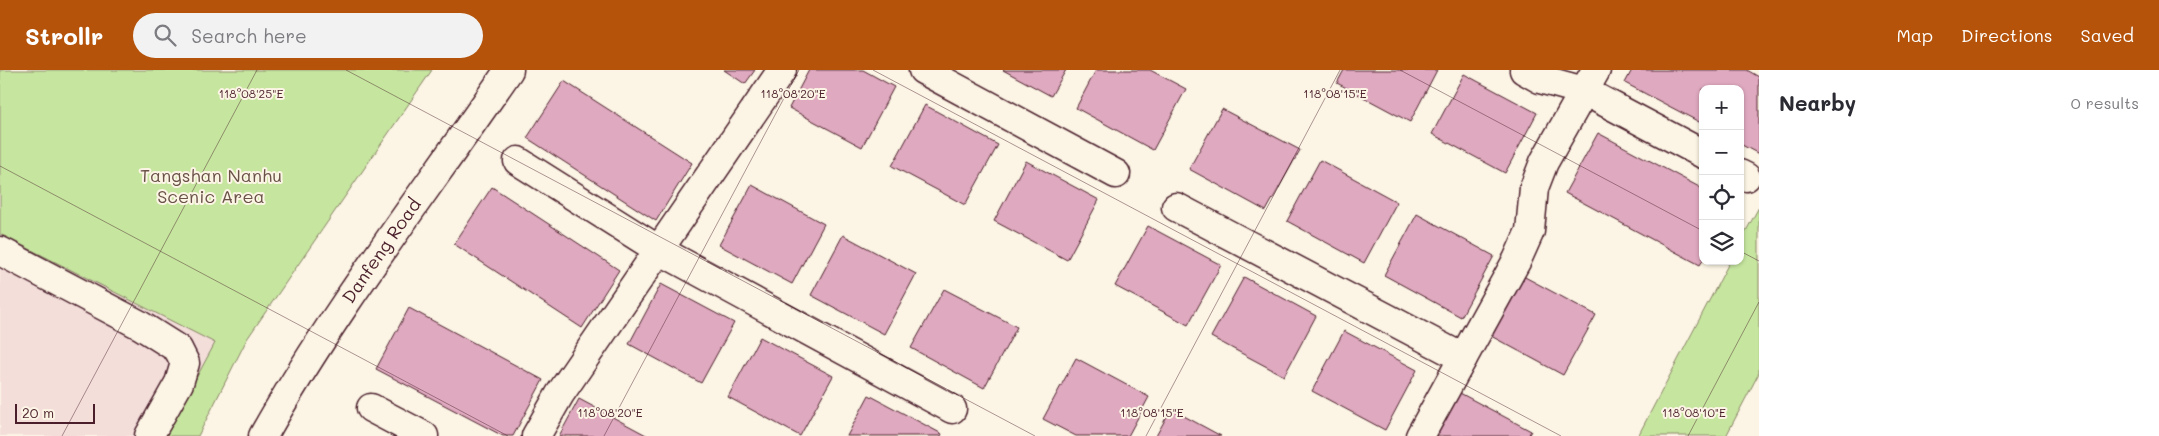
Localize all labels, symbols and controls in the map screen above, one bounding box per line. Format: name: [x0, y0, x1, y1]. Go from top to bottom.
search box: [133, 13, 483, 58]
text: Strollr: [25, 20, 103, 51]
icon: search: [151, 21, 179, 49]
text: Search here: [191, 23, 307, 48]
text: Map: [1896, 23, 1933, 47]
text: Directions: [1961, 23, 2053, 47]
text: Saved: [2081, 23, 2134, 47]
text: 118°08'25"E: [219, 85, 283, 101]
text: 118°08'20"E: [760, 85, 826, 101]
text: 118°08'15"E: [1303, 85, 1367, 101]
map controls: [1699, 85, 1744, 265]
button: +: [1699, 85, 1744, 130]
text: Nearby: [1779, 89, 1856, 116]
text: 0 results: [2071, 92, 2139, 113]
button: −: [1699, 130, 1744, 175]
park label: Tangshan Nanhu Scenic Area: [140, 163, 282, 208]
button: locate: [1699, 175, 1744, 220]
street label: Danfeng Road: [336, 193, 426, 308]
button: layers: [1699, 220, 1744, 265]
scale bar: [15, 401, 95, 424]
text: 20 m: [22, 403, 54, 422]
text: 118°08'20"E: [577, 404, 643, 420]
text: 118°08'15"E: [1120, 404, 1184, 420]
text: 118°08'10"E: [1662, 404, 1726, 420]

